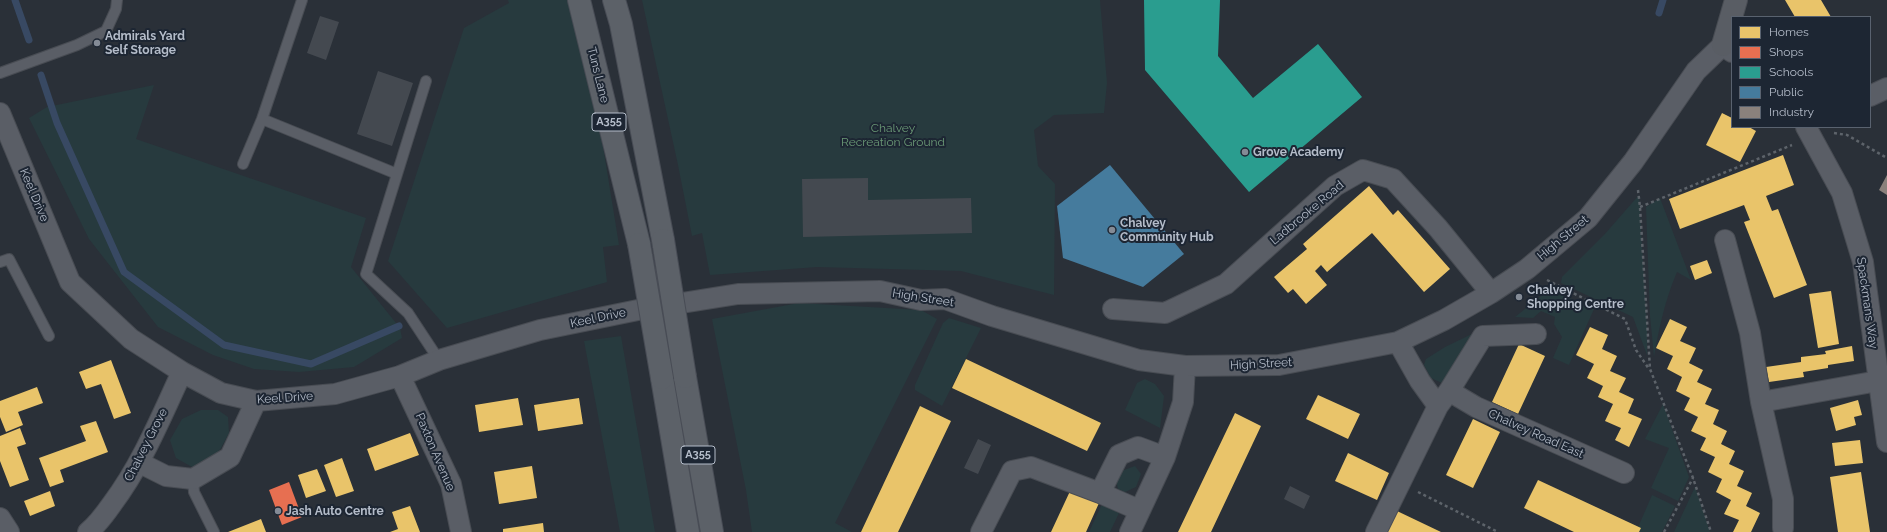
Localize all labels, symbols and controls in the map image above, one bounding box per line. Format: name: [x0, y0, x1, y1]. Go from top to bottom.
legend: [1731, 16, 1871, 128]
text: Homes: [1769, 25, 1809, 39]
place label: Admirals Yard Self Storage: [105, 29, 185, 57]
marker: Admirals Yard Self Storage: [92, 38, 102, 48]
text: Shops: [1769, 45, 1804, 59]
street label: Tuns Lane: [584, 46, 612, 104]
text: Schools: [1769, 65, 1813, 79]
text: Public: [1769, 85, 1803, 99]
text: Industry: [1769, 105, 1814, 119]
road number: A355: [592, 113, 626, 131]
park label: Chalvey Recreation Ground: [841, 121, 945, 149]
place label: Grove Academy: [1253, 145, 1344, 159]
marker: Grove Academy: [1240, 147, 1250, 157]
street label: Keel Drive: [16, 166, 52, 224]
street label: Ladbrooke Road: [1267, 178, 1347, 248]
street label: High Street: [1535, 212, 1591, 264]
place label: Chalvey Community Hub: [1120, 216, 1214, 244]
marker: Chalvey Community Hub: [1107, 225, 1117, 235]
street label: Spackmans Way: [1853, 256, 1881, 350]
place label: Chalvey Shopping Centre: [1527, 283, 1624, 311]
street label: High Street: [891, 286, 955, 310]
marker: Chalvey Shopping Centre: [1514, 292, 1524, 302]
street label: Keel Drive: [569, 305, 627, 331]
street label: High Street: [1230, 355, 1292, 373]
street label: Keel Drive: [256, 389, 314, 407]
street label: Chalvey Grove: [121, 406, 171, 484]
street label: Chalvey Road East: [1486, 406, 1586, 462]
street label: Paxton Avenue: [412, 411, 458, 493]
road number: A355: [681, 446, 715, 464]
place label: Jash Auto Centre: [286, 504, 384, 518]
marker: Jash Auto Centre: [273, 506, 283, 516]

